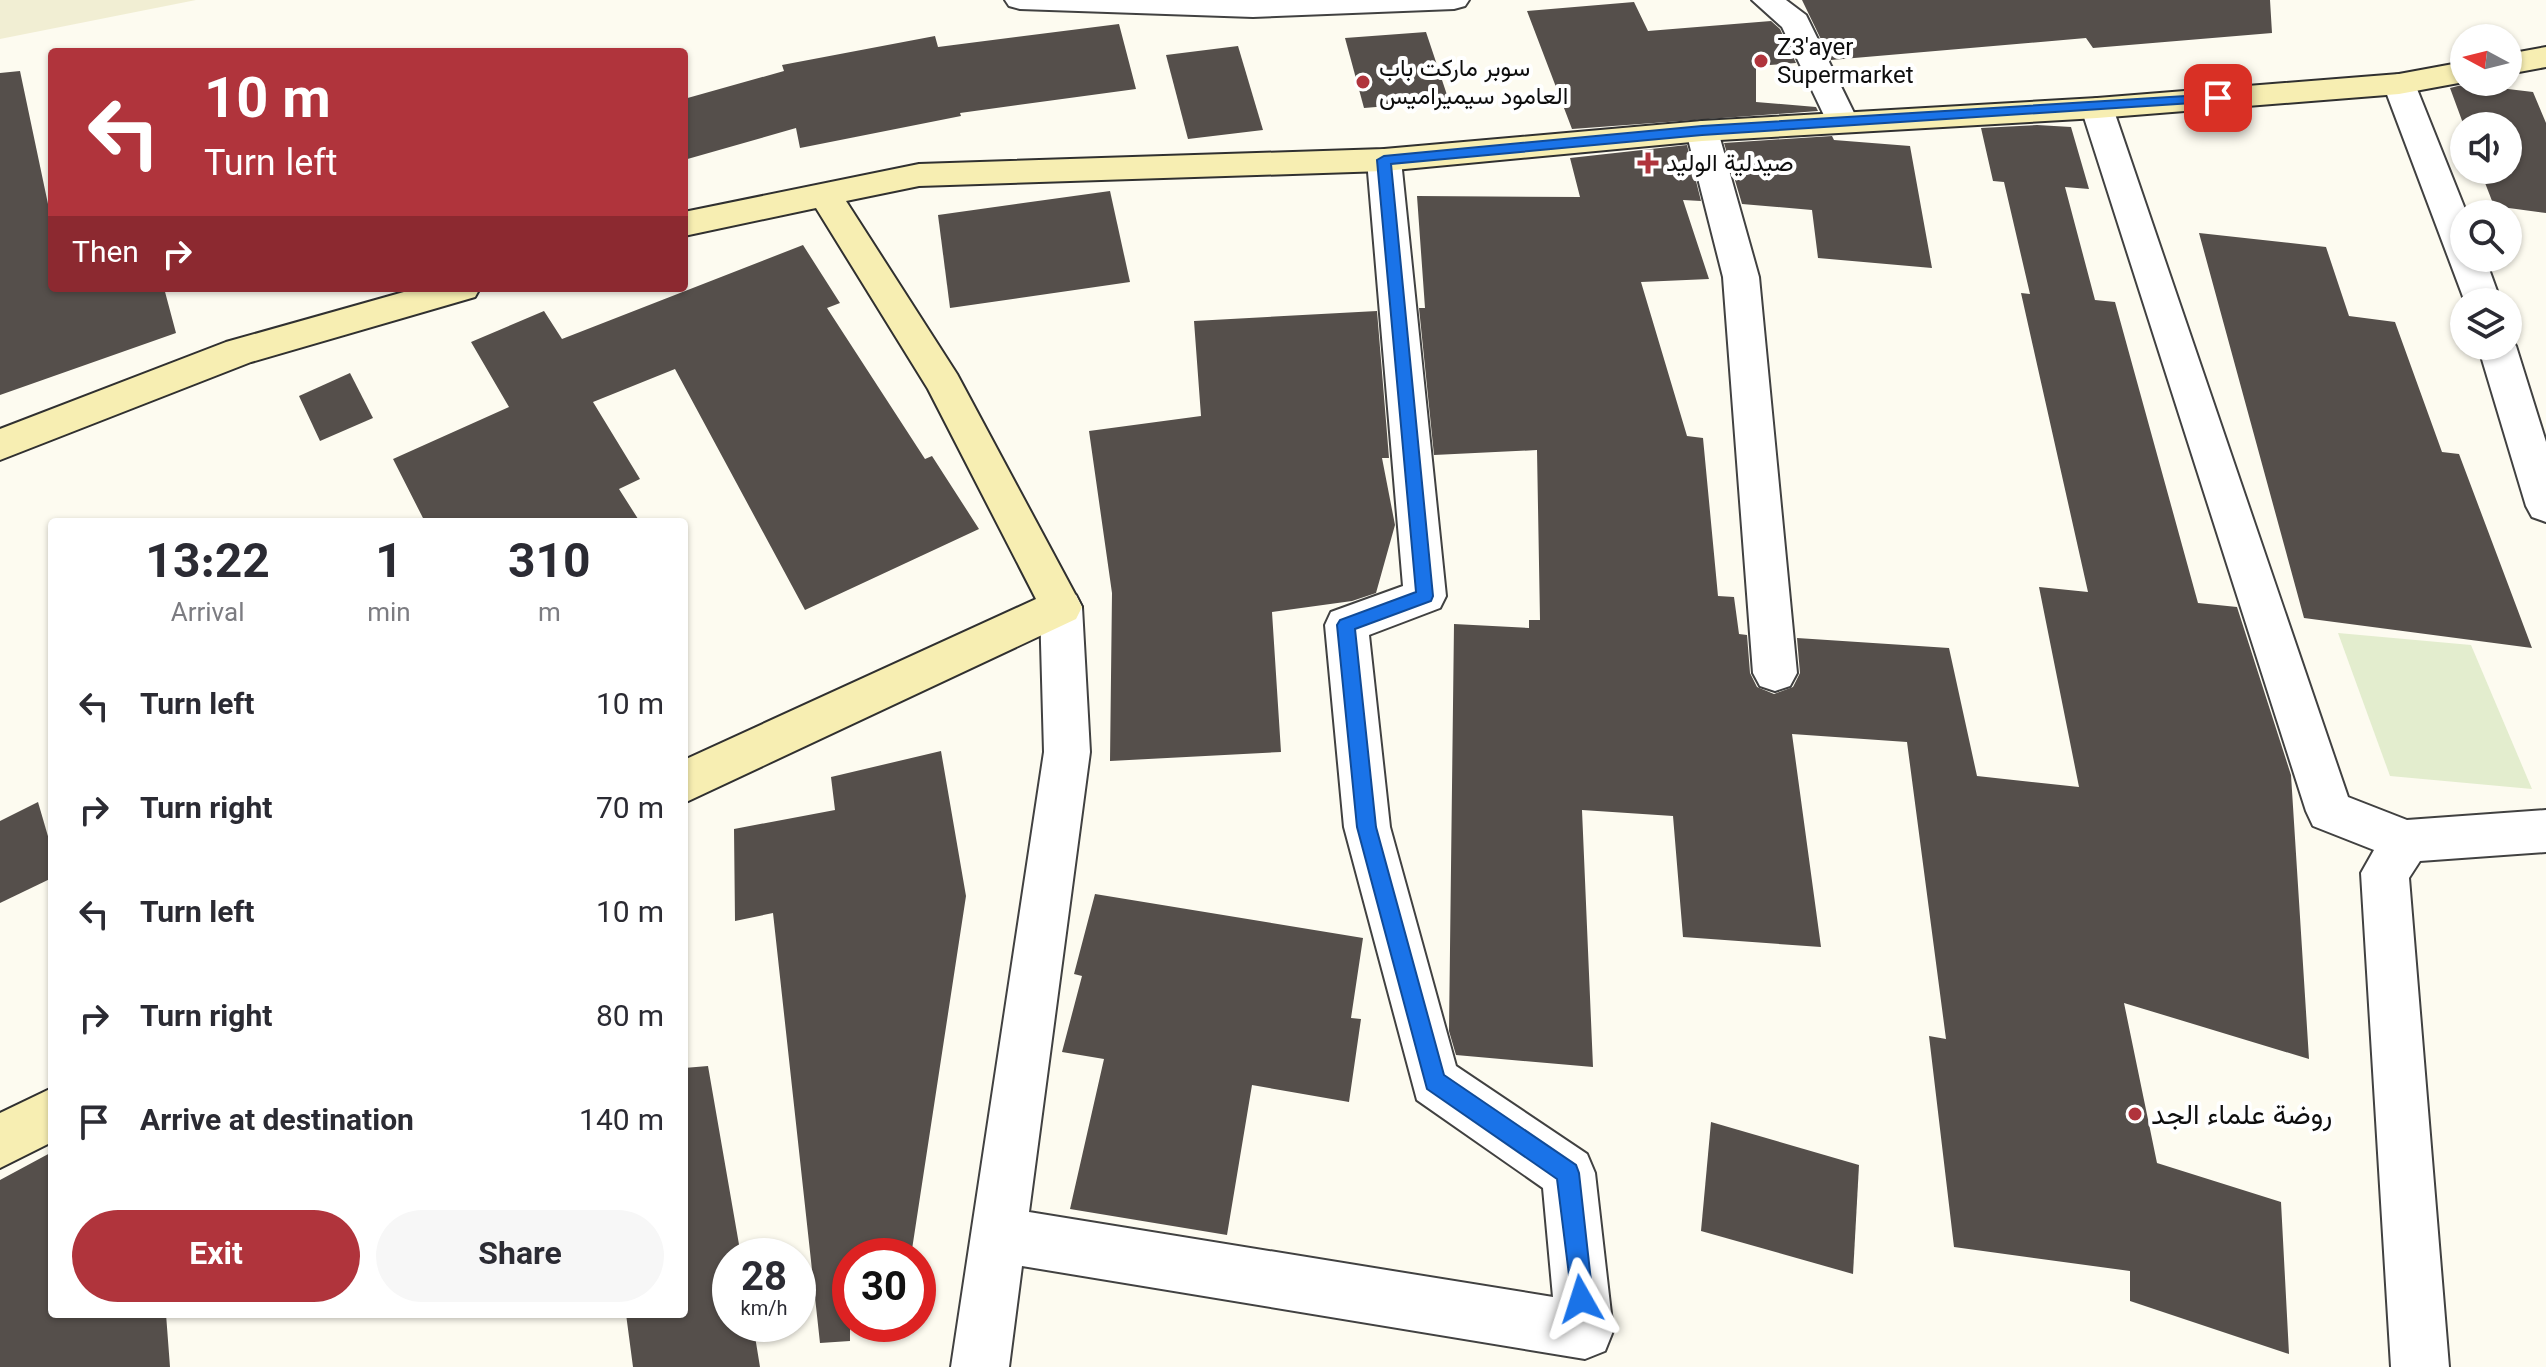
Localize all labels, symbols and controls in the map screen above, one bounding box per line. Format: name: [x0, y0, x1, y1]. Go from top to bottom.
north arrow: [2450, 24, 2522, 96]
map controls: [2450, 24, 2522, 360]
place label: Z3'ayer Supermarket: [1777, 30, 1914, 96]
place label: سوبر ماركت باب العامود سيميراميس: [1379, 51, 1568, 117]
marker: Z3'ayer Supermarket: [1752, 52, 1770, 70]
text: 10 m: [204, 60, 331, 147]
pin: [2184, 64, 2252, 132]
marker: سوبر ماركت باب العامود سيميراميس: [1354, 73, 1372, 91]
icon: arrive: [2196, 76, 2240, 120]
icon: left: [72, 80, 176, 184]
button: sound: [2450, 112, 2522, 184]
text: Turn left: [204, 138, 338, 194]
place label: صيدلية الوليد: [1666, 146, 1794, 184]
marker: صيدلية الوليد: [1637, 152, 1659, 174]
button: search: [2450, 200, 2522, 272]
text: Then: [72, 231, 139, 278]
icon: right: [155, 232, 199, 276]
button: layers: [2450, 288, 2522, 360]
text: 13:22: [145, 528, 270, 603]
text: 1: [375, 528, 403, 603]
text: 310: [508, 528, 591, 603]
text: Arrival: [171, 594, 244, 635]
text: min: [367, 594, 411, 635]
text: m: [538, 594, 561, 635]
text: Turn left: [140, 683, 254, 730]
text: 10 m: [596, 683, 664, 730]
icon: left: [72, 684, 116, 728]
text: Turn right: [140, 787, 272, 834]
text: 70 m: [596, 787, 664, 834]
icon: right: [72, 788, 116, 832]
text: Turn left: [140, 891, 254, 938]
text: 10 m: [596, 891, 664, 938]
icon: left: [72, 892, 116, 936]
text: Turn right: [140, 995, 272, 1042]
text: 80 m: [596, 995, 664, 1042]
icon: right: [72, 996, 116, 1040]
place label: روضة علماء الجد: [2151, 1095, 2332, 1139]
text: Arrive at destination: [140, 1099, 414, 1146]
text: 140 m: [579, 1099, 664, 1146]
icon: arrive: [72, 1100, 116, 1144]
marker: روضة علماء الجد: [2126, 1105, 2144, 1123]
button: Exit: [72, 1210, 360, 1302]
button: Share: [376, 1210, 664, 1302]
speed limit sign: 30: [832, 1238, 936, 1342]
text: 28: [741, 1249, 787, 1311]
position arrow: [1539, 1257, 1623, 1341]
text: km/h: [741, 1294, 787, 1326]

